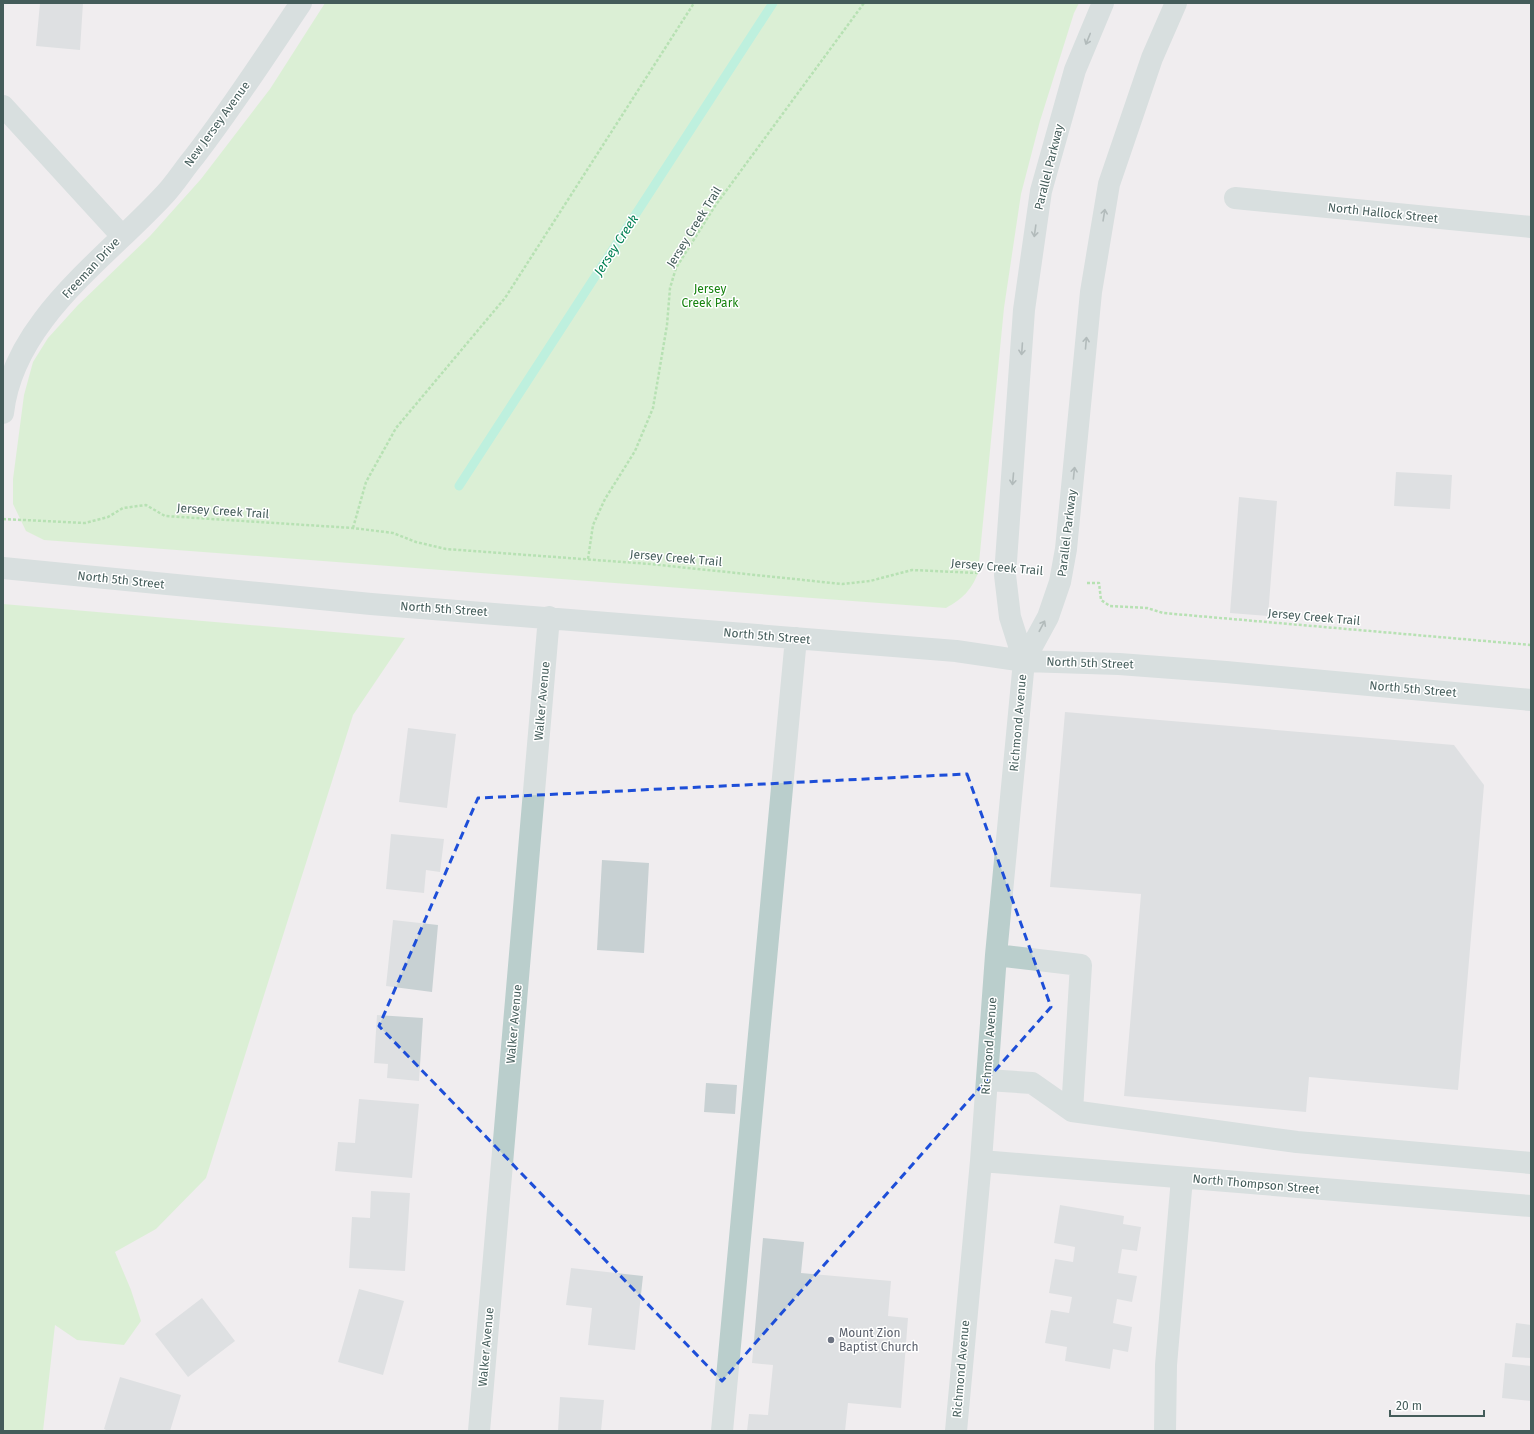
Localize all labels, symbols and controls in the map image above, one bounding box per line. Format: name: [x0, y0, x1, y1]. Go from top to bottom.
one-way arrow: [1083, 33, 1091, 45]
street label: New Jersey Avenue: [181, 79, 253, 169]
street label: Parallel Parkway: [1032, 123, 1066, 211]
street label: Jersey Creek Trail: [664, 184, 725, 270]
street label: North Hallock Street: [1327, 200, 1439, 226]
one-way arrow: [1100, 209, 1108, 222]
water label: Jersey Creek: [590, 212, 641, 279]
one-way arrow: [1031, 224, 1039, 237]
street label: Freeman Drive: [59, 235, 123, 301]
park label: Jersey Creek Park: [682, 282, 739, 310]
one-way arrow: [1083, 337, 1090, 350]
one-way arrow: [1018, 342, 1025, 355]
one-way arrow: [1070, 467, 1078, 480]
one-way arrow: [1009, 472, 1016, 485]
street label: Parallel Parkway: [1055, 488, 1079, 578]
street label: Jersey Creek Trail: [176, 501, 270, 521]
street label: Jersey Creek Trail: [629, 547, 723, 569]
street label: Jersey Creek Trail: [950, 556, 1044, 578]
street label: North 5th Street: [77, 568, 166, 592]
street label: North 5th Street: [400, 599, 489, 619]
street label: Jersey Creek Trail: [1267, 606, 1361, 628]
one-way arrow: [1039, 620, 1047, 632]
street label: North 5th Street: [723, 625, 812, 647]
street label: North 5th Street: [1046, 654, 1135, 672]
street label: Walker Avenue: [532, 661, 552, 741]
street label: Richmond Avenue: [1007, 674, 1029, 772]
street label: North 5th Street: [1369, 678, 1458, 700]
street label: Walker Avenue: [504, 984, 524, 1064]
street label: Richmond Avenue: [979, 997, 999, 1095]
street label: North Thompson Street: [1192, 1171, 1321, 1197]
street label: Walker Avenue: [476, 1307, 496, 1387]
street label: Richmond Avenue: [950, 1320, 972, 1418]
place label: Mount Zion Baptist Church: [839, 1326, 918, 1354]
marker: Mount Zion Baptist Church: [826, 1335, 836, 1345]
scale bar: [1390, 1392, 1484, 1418]
text: 20 m: [1396, 1399, 1422, 1413]

